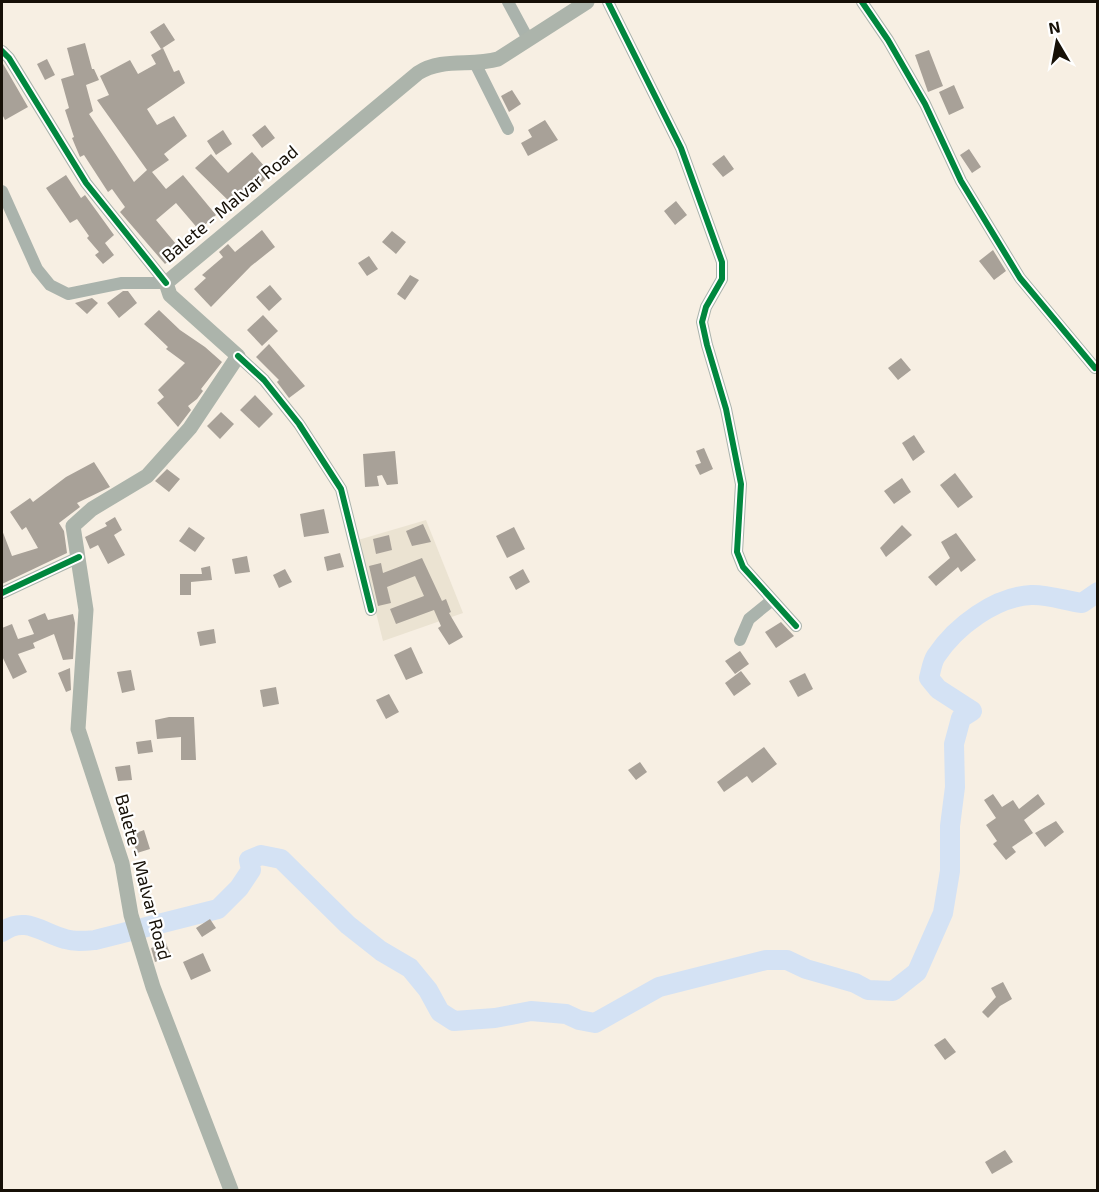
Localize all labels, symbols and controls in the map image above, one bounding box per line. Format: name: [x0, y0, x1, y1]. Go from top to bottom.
north arrow: [1027, 12, 1087, 72]
text: N: [1047, 16, 1062, 37]
street label: Balete - Malvar Road: [157, 140, 302, 267]
street label: Balete - Malvar Road: [111, 791, 177, 962]

